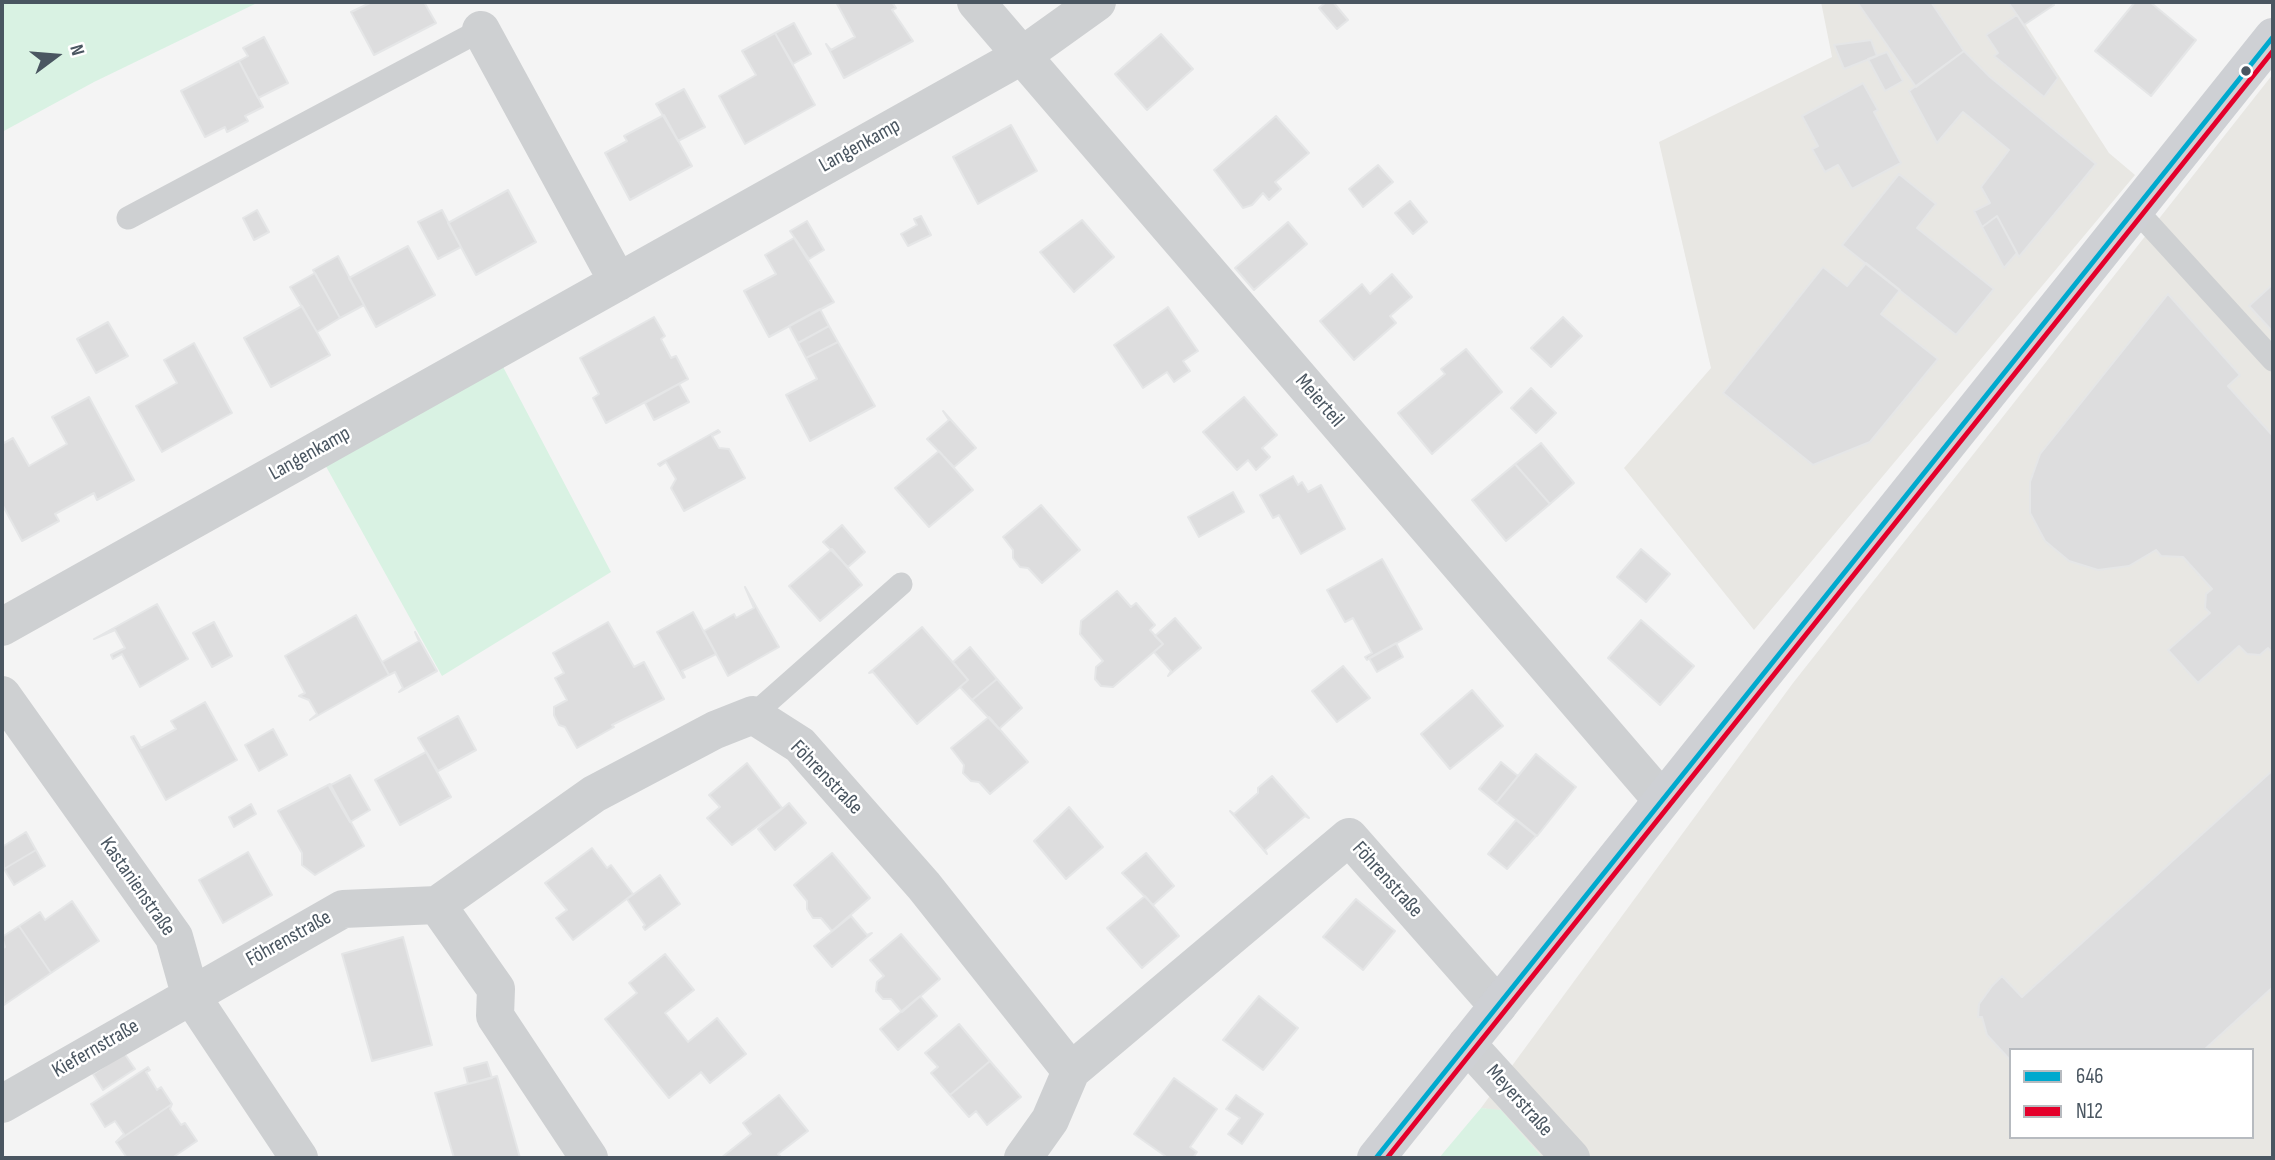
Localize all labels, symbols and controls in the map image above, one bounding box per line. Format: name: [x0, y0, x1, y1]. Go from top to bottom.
north arrow: [21, 21, 91, 91]
text: N: [64, 42, 89, 58]
unlabelled marker: [2239, 64, 2253, 78]
street label: Langenkamp: [815, 113, 905, 179]
street label: Meierteil: [1289, 369, 1349, 433]
street label: Langenkamp: [265, 421, 355, 487]
street label: Föhrenstraße: [784, 736, 868, 820]
street label: Kastanienstraße: [94, 833, 180, 941]
street label: Föhrenstraße: [1346, 837, 1428, 923]
street label: Föhrenstraße: [242, 905, 336, 973]
street label: Kiefernstraße: [48, 1014, 144, 1084]
legend: [2009, 1048, 2254, 1139]
street label: Meyerstraße: [1480, 1060, 1558, 1142]
text: 646: [2076, 1064, 2104, 1089]
text: N12: [2076, 1099, 2103, 1124]

